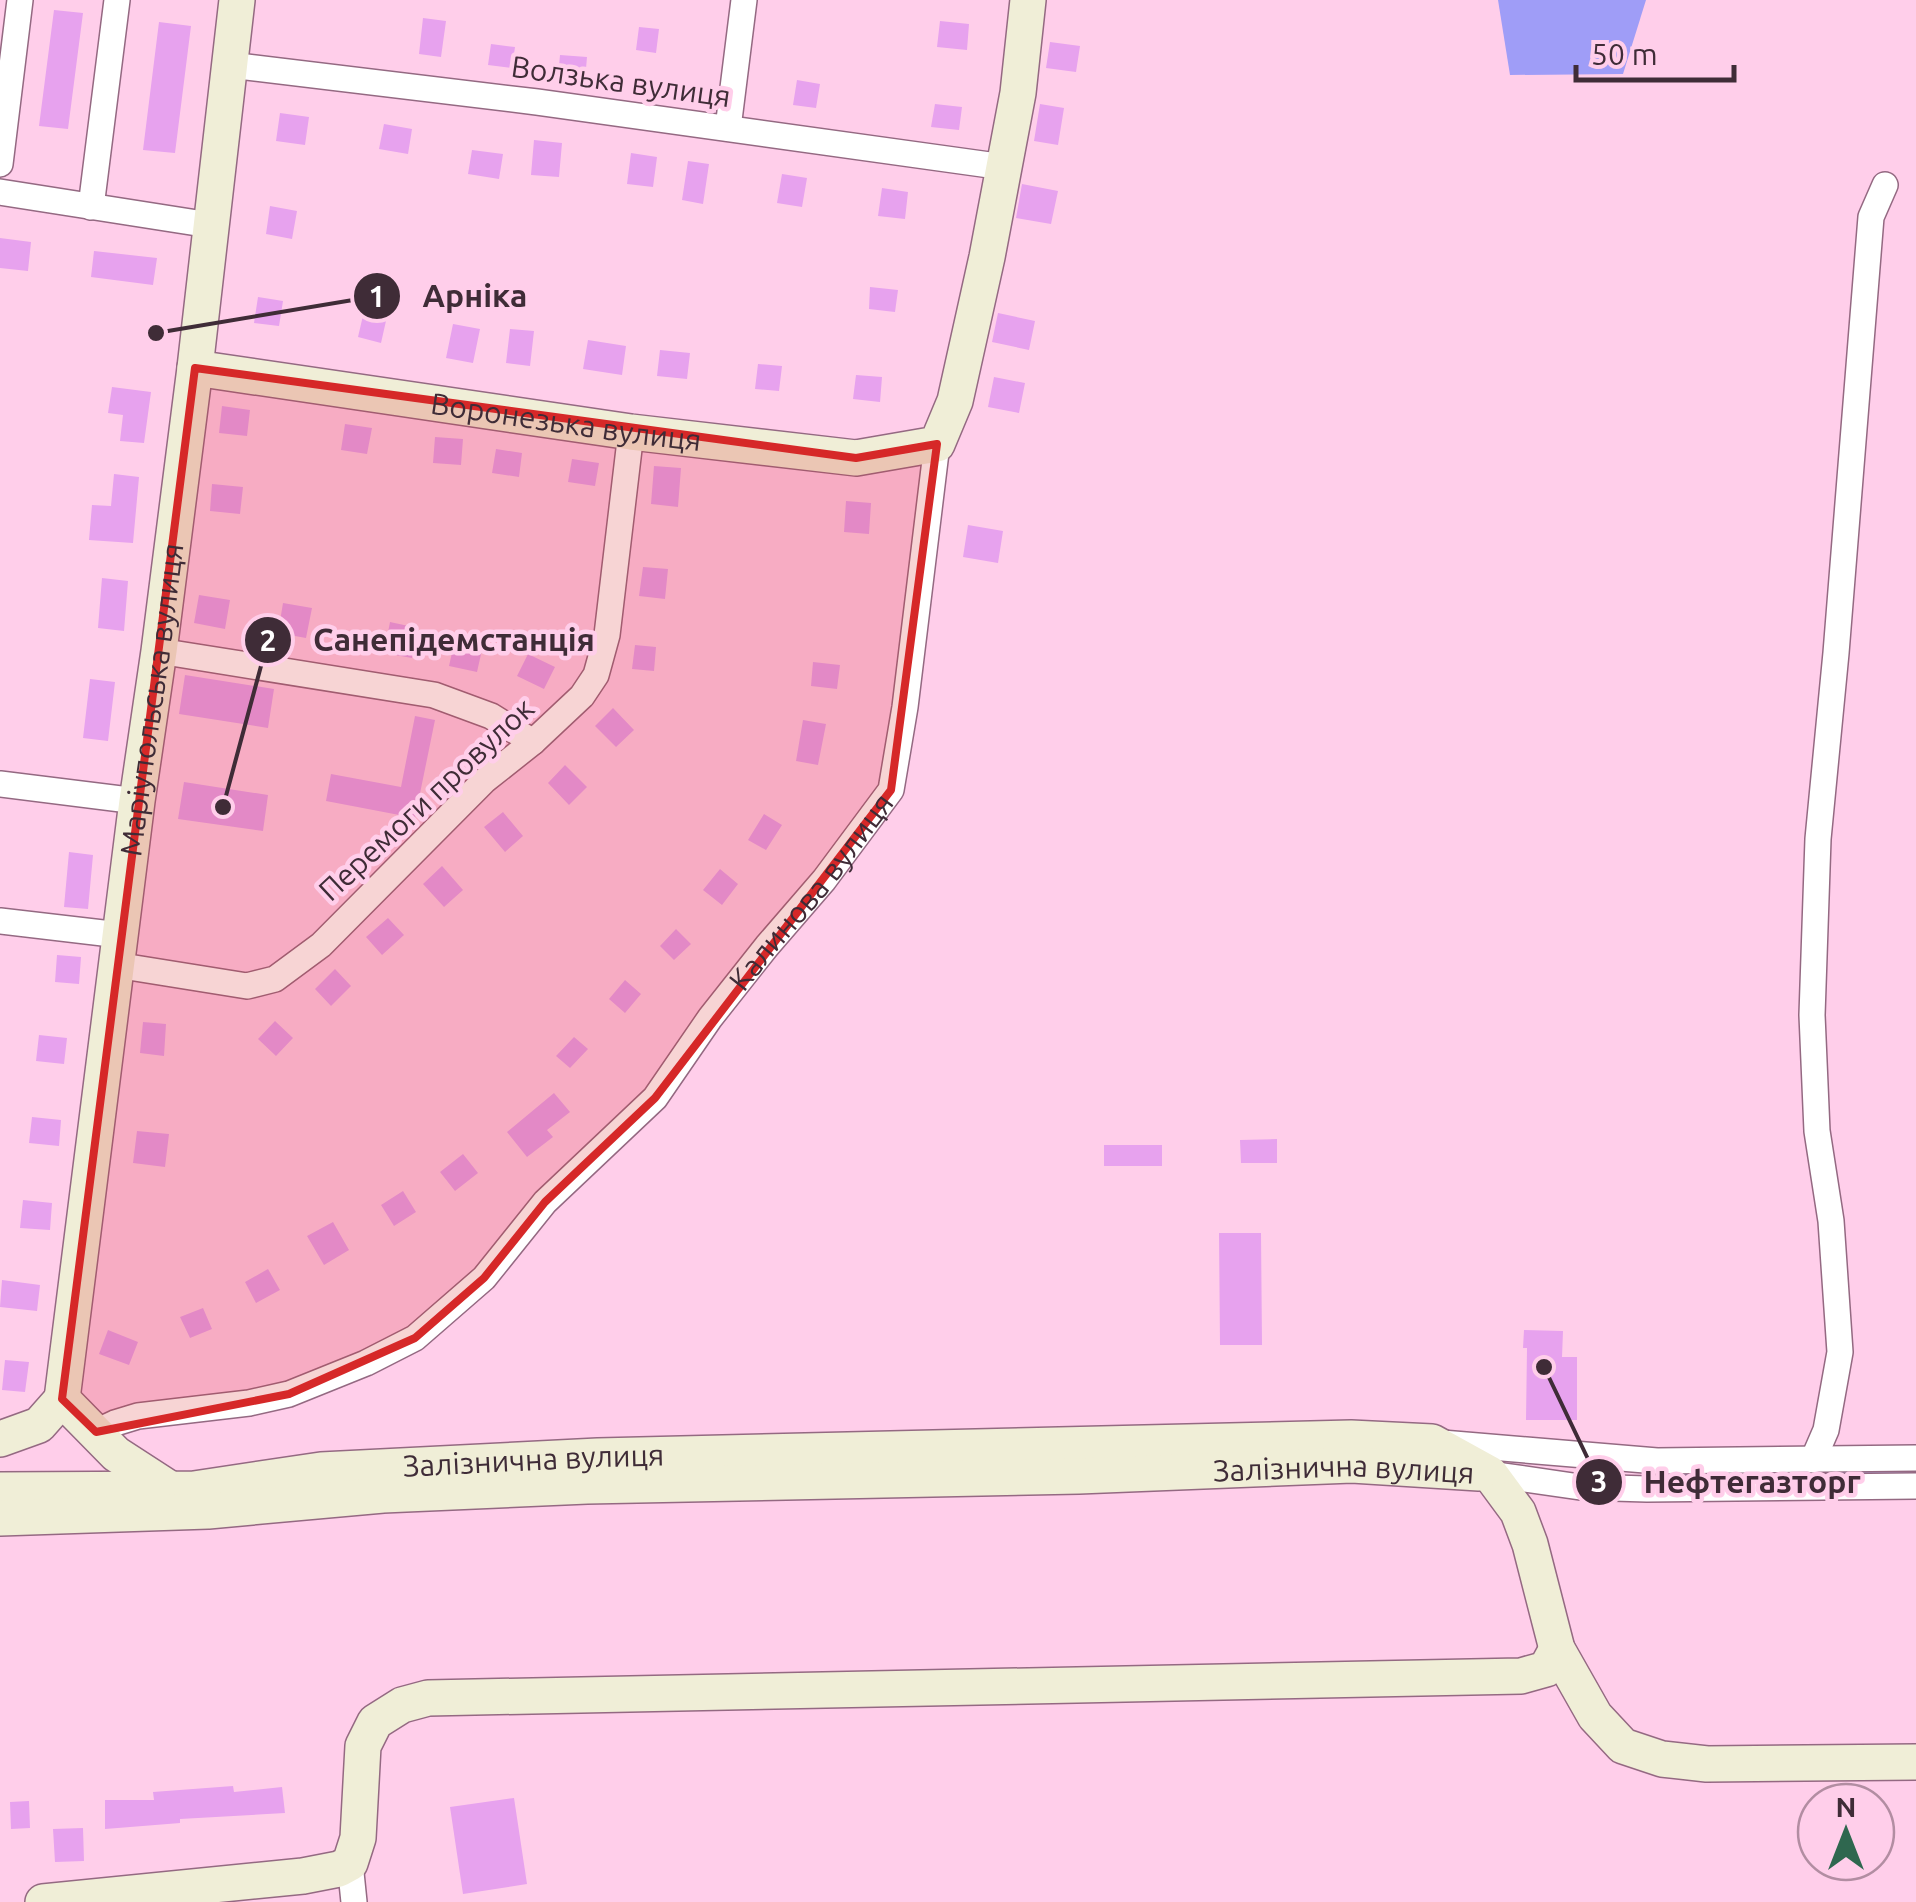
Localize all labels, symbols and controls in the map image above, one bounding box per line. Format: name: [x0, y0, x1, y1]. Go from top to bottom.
scale bar: [1576, 20, 1734, 82]
text: 50 m: [1591, 37, 1658, 71]
street label: Волзька вулиця: [509, 49, 733, 113]
callout: Арніка: [352, 265, 547, 327]
text: Арніка: [423, 277, 527, 313]
text: 1: [369, 279, 385, 313]
street label: Воронезька вулиця: [429, 386, 703, 457]
street label: Маріупольська вулиця: [113, 541, 190, 858]
callout: Санепідемстанція: [243, 609, 615, 671]
text: Санепідемстанція: [313, 621, 595, 657]
text: 2: [260, 623, 276, 657]
street label: Перемоги провулок: [312, 691, 540, 907]
street label: Калинова вулиця: [722, 786, 900, 997]
street label: Залізнична вулиця: [402, 1437, 665, 1483]
street label: Залізнична вулиця: [1212, 1448, 1475, 1490]
callout: Нефтегазторг: [1574, 1451, 1881, 1513]
text: Нефтегазторг: [1643, 1463, 1861, 1499]
text: 3: [1591, 1464, 1607, 1498]
north arrow: [1796, 1782, 1896, 1882]
text: N: [1836, 1791, 1856, 1822]

